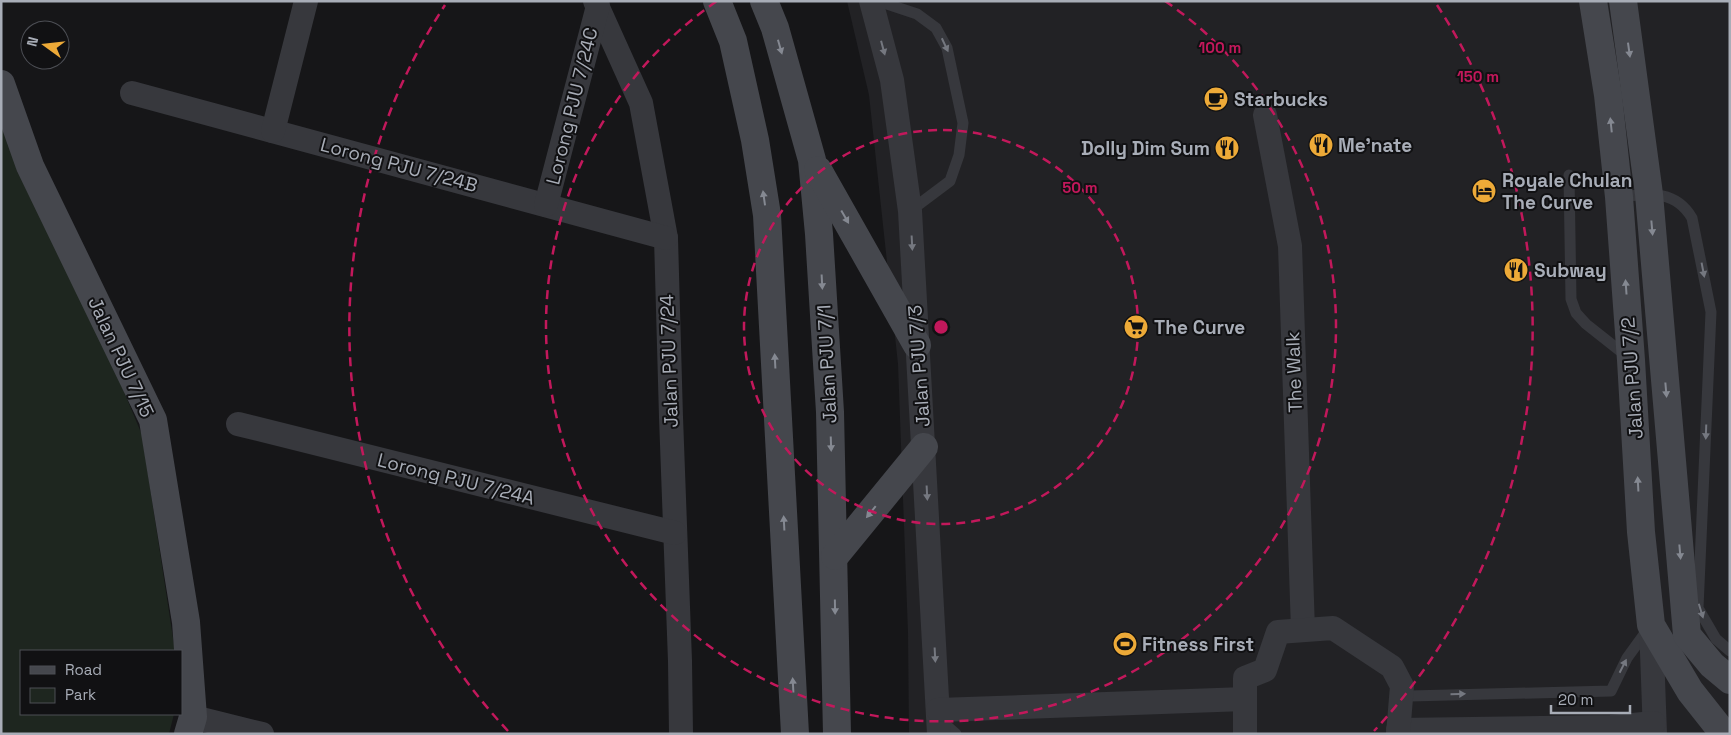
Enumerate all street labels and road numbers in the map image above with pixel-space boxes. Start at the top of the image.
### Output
street label: Lorong PJU 7/24C [540,25,604,187]
street label: Lorong PJU 7/24B [318,132,480,198]
street label: Jalan PJU 7/15 [82,293,160,421]
street label: Jalan PJU 7/24 [654,294,684,428]
street label: Jalan PJU 7/1 [811,304,843,424]
street label: Jalan PJU 7/3 [902,304,936,428]
street label: Jalan PJU 7/2 [1615,316,1649,440]
street label: The Walk [1280,331,1308,413]
street label: Lorong PJU 7/24A [375,447,537,511]

